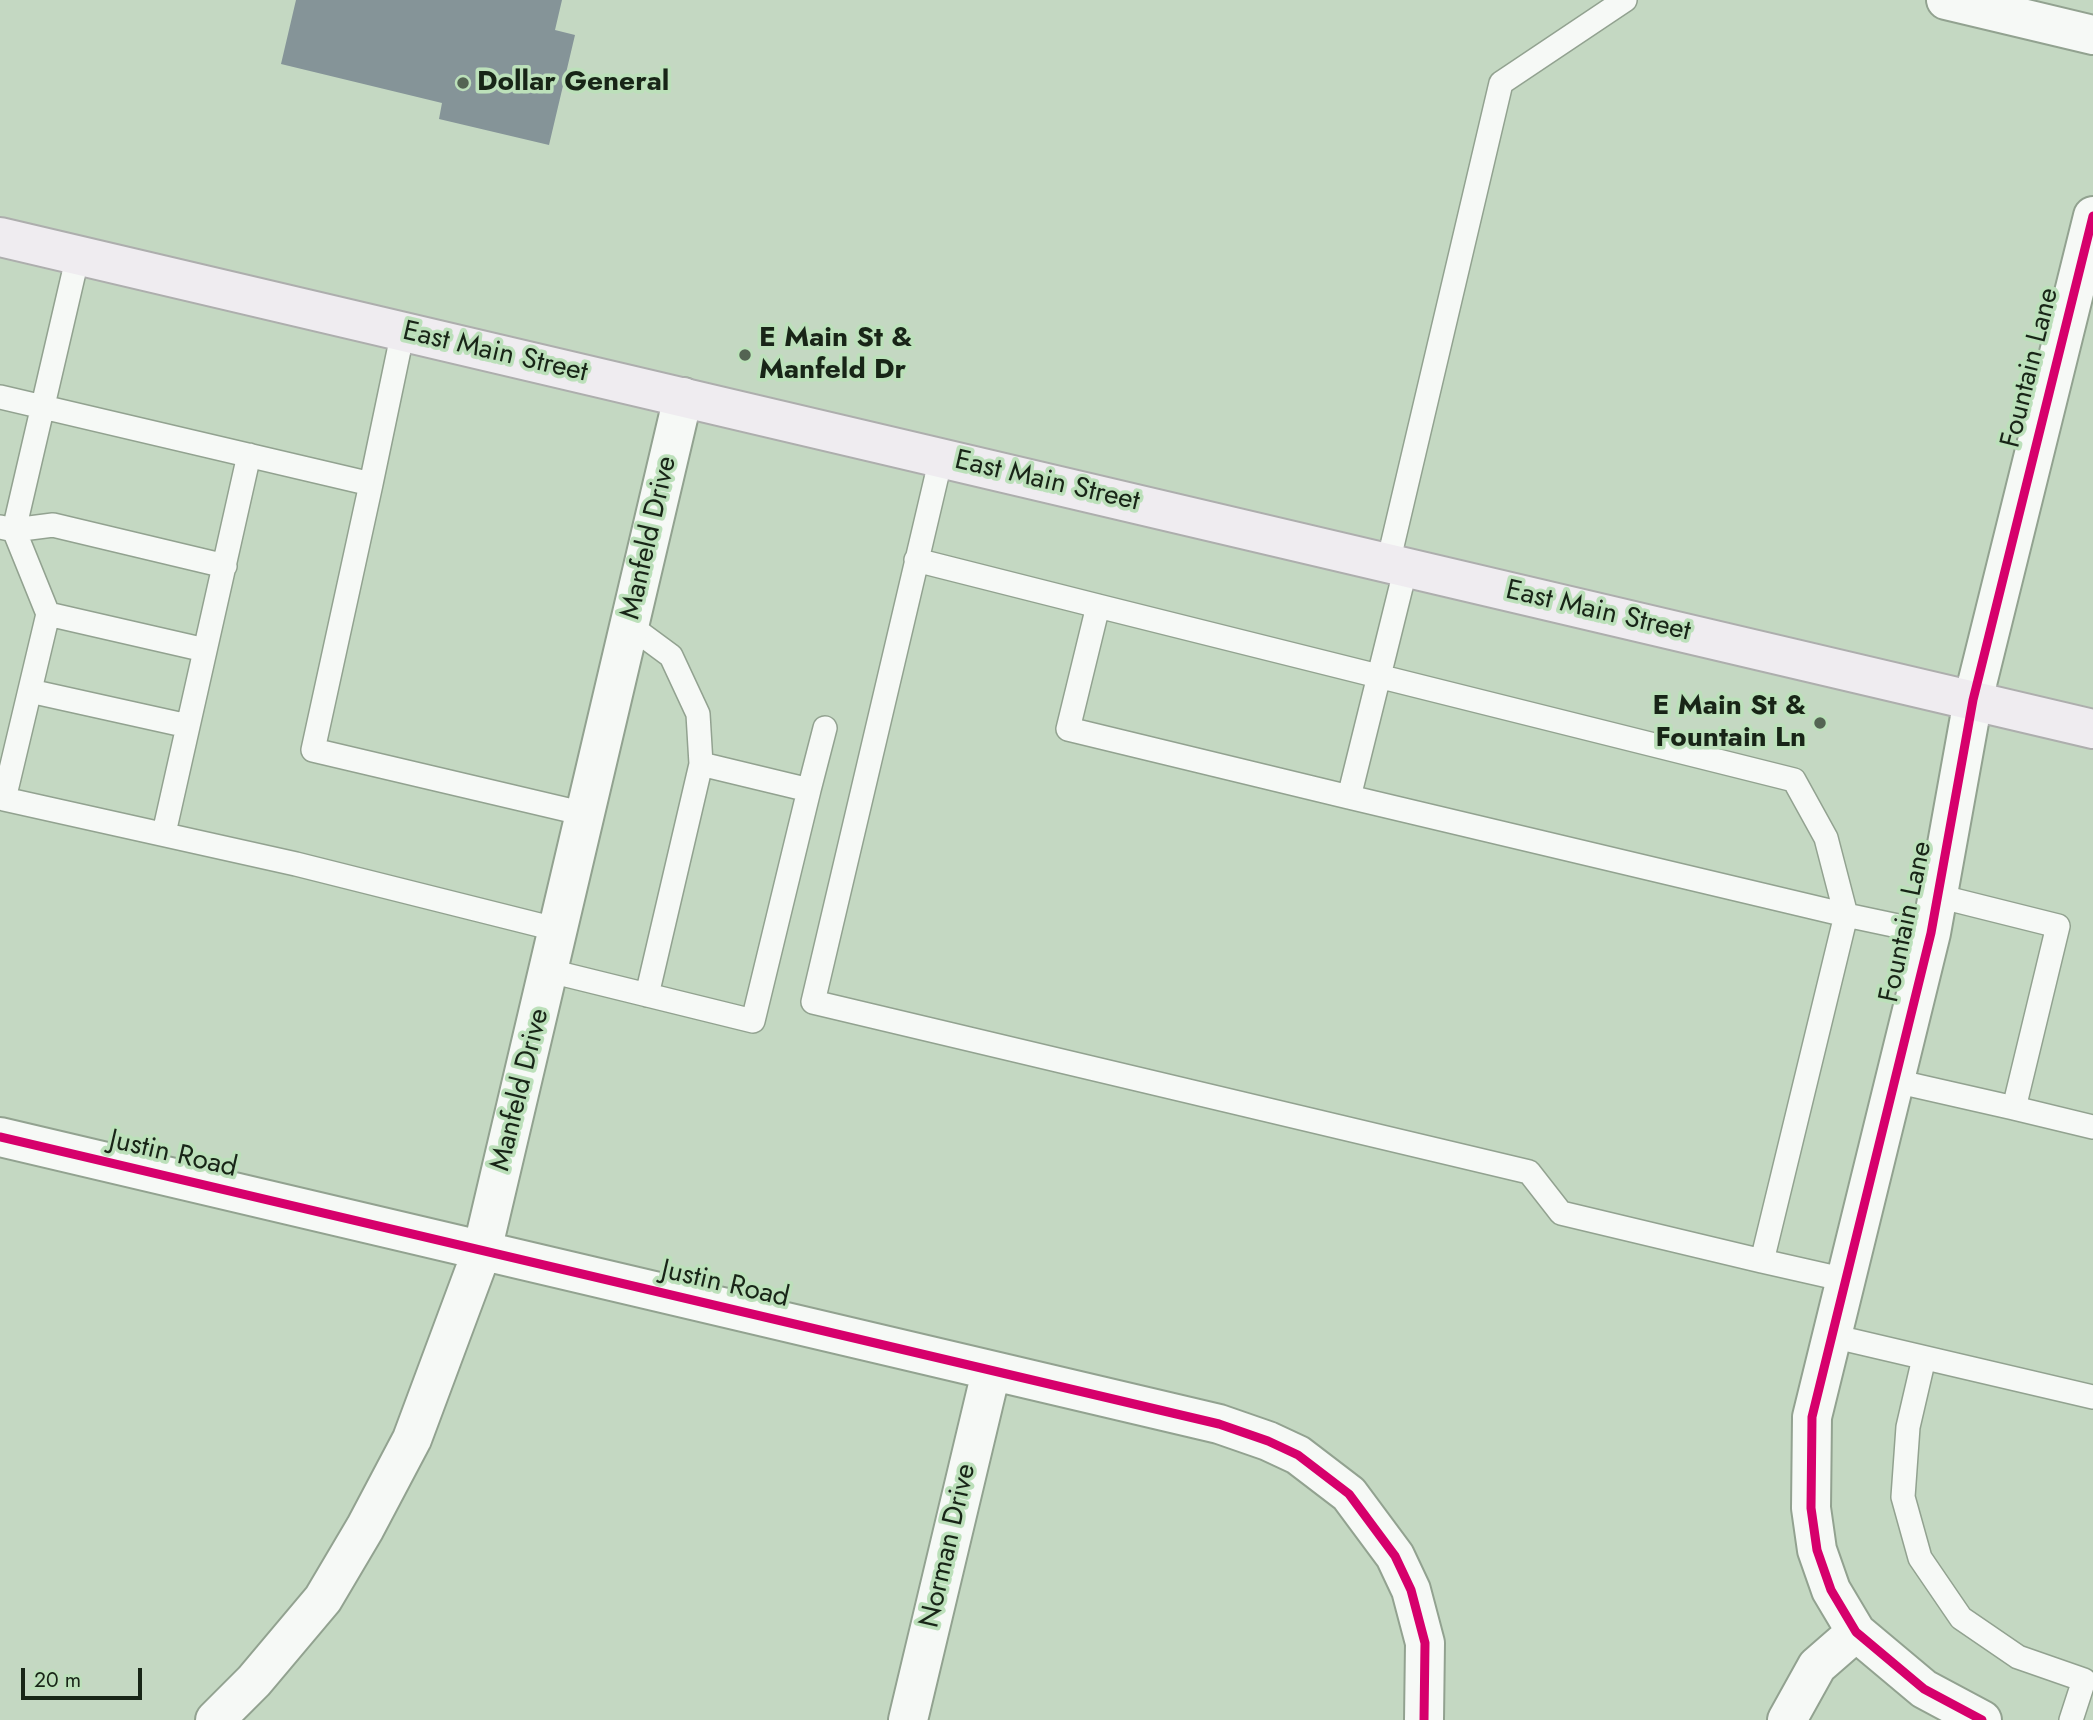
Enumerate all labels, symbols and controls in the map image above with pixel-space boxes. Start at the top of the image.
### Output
place label: Dollar General [477,66,669,100]
marker: Dollar General [455,75,471,91]
street label: Fountain Lane [1995,285,2067,451]
street label: East Main Street [399,315,591,391]
place label: E Main St & Manfeld Dr [759,322,912,388]
marker: E Main St & Manfeld Dr [737,347,753,363]
street label: East Main Street [951,444,1143,520]
street label: Manfeld Drive [615,453,685,623]
street label: East Main Street [1502,574,1694,650]
place label: E Main St & Fountain Ln [1653,690,1806,756]
marker: E Main St & Fountain Ln [1812,715,1828,731]
street label: Fountain Lane [1874,838,1940,1006]
street label: Manfeld Drive [485,1005,557,1175]
street label: Justin Road [106,1124,240,1186]
street label: Justin Road [658,1254,792,1316]
street label: Norman Drive [914,1461,984,1631]
scale bar [24,1654,145,1698]
text: 20 m [34,1665,81,1695]

